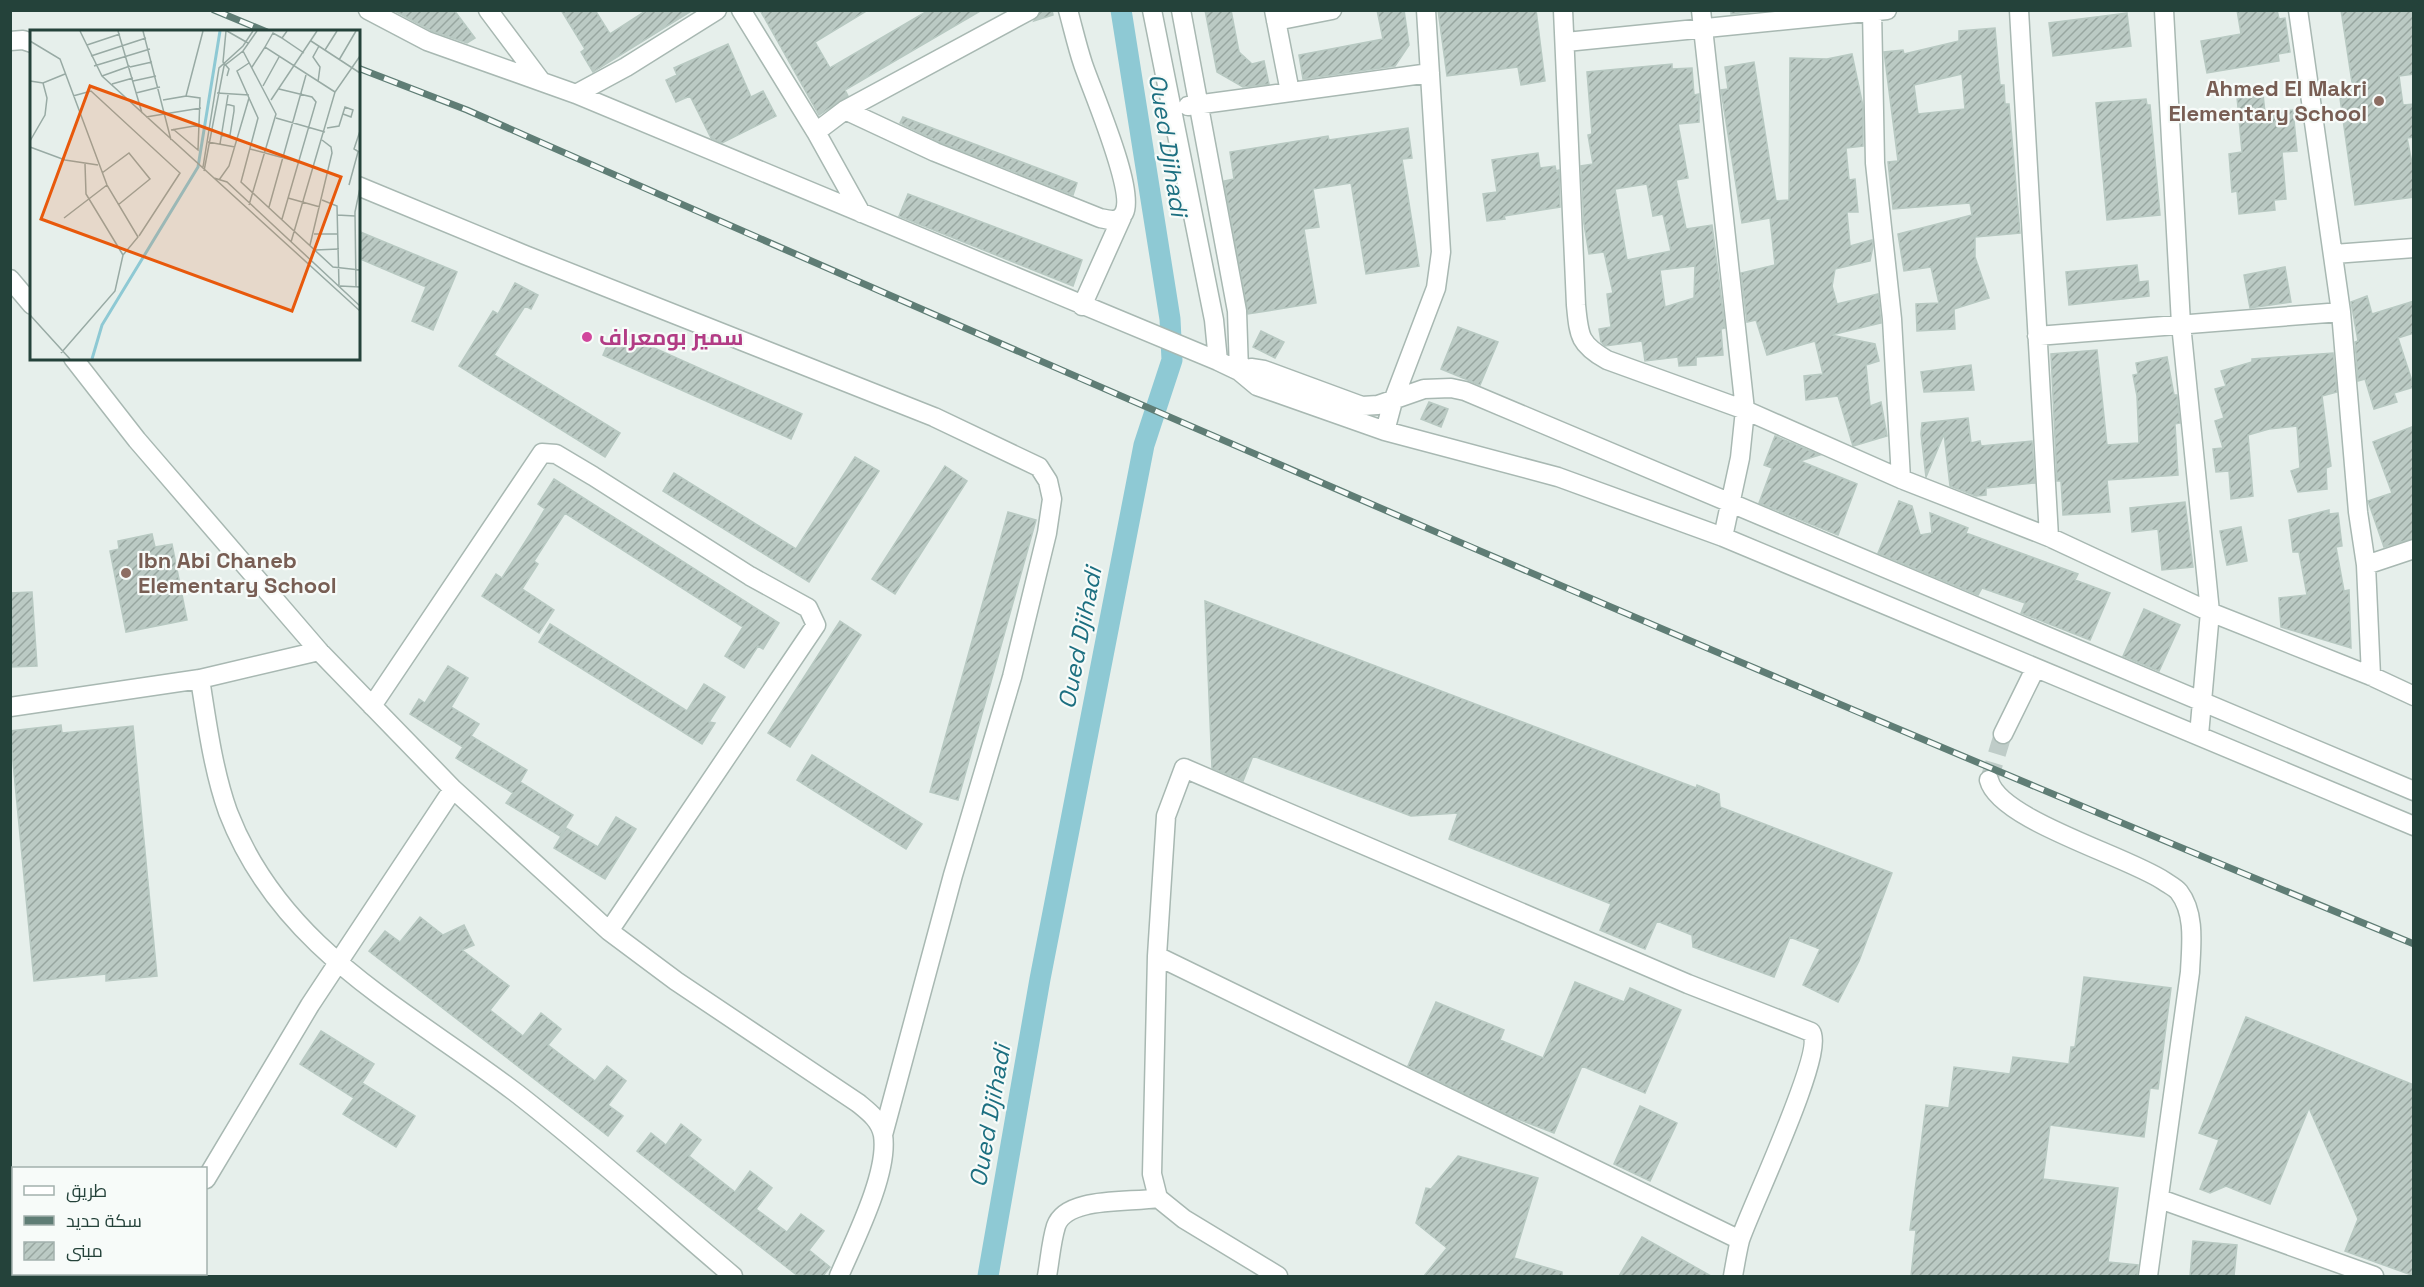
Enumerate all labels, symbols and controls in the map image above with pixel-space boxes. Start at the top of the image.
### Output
inset map [30,30,360,360]
water label: Oued Djihadi [1142,71,1196,221]
place label: Ahmed El Makri Elementary School [2168,74,2367,127]
marker: Ahmed El Makri Elementary School [2372,94,2386,108]
place label: سمير بومعراف [599,323,744,351]
marker: سمير بومعراف [580,330,594,344]
place label: Ibn Abi Chaneb Elementary School [138,546,337,599]
water label: Oued Djihadi [1051,561,1109,711]
marker: Ibn Abi Chaneb Elementary School [119,566,133,580]
water label: Oued Djihadi [962,1039,1018,1189]
legend [12,1167,207,1275]
text: طريق [66,1179,107,1203]
text: سكة حديد [66,1209,142,1232]
text: مبنى [66,1239,103,1262]

